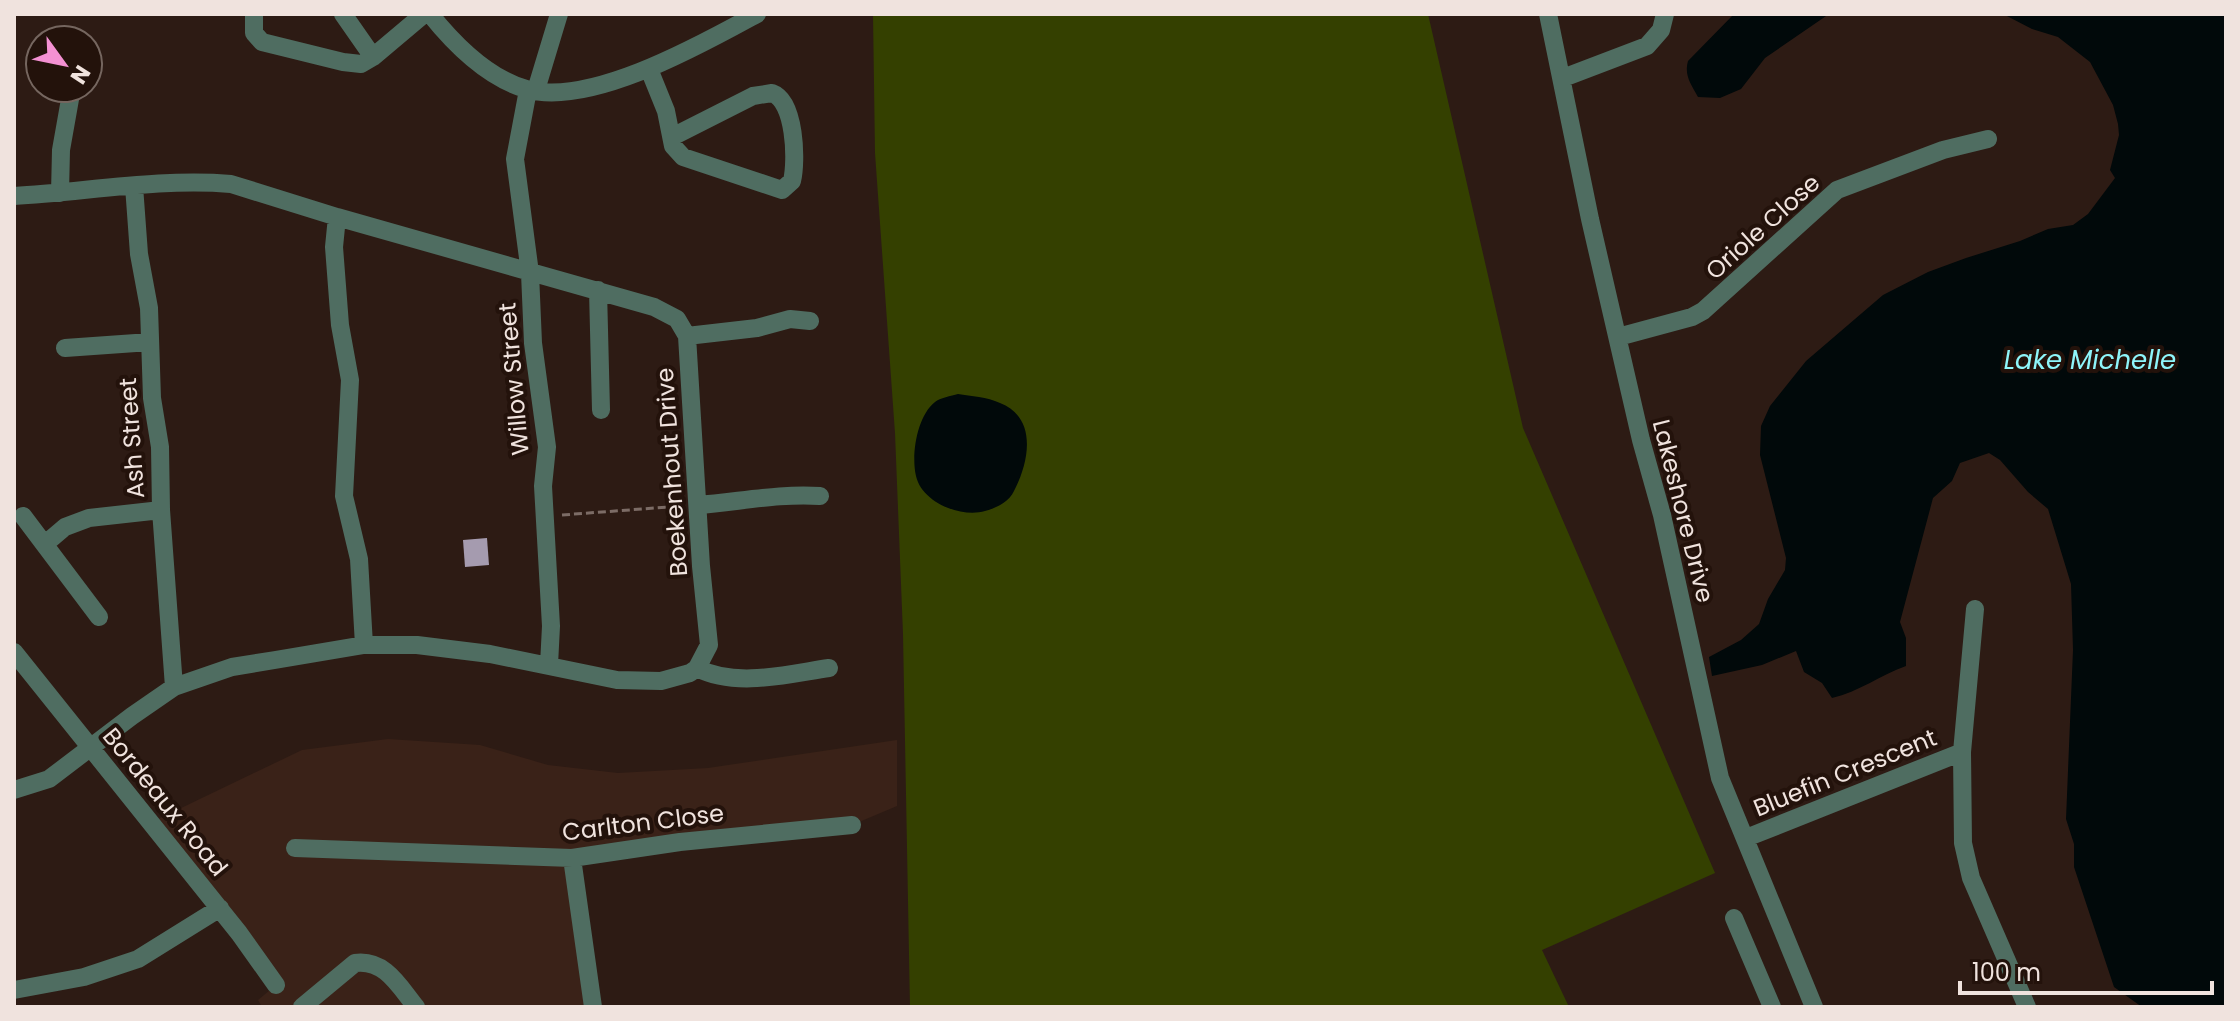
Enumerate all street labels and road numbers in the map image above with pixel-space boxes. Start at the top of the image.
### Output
street label: Oriole Close [1698,166,1827,287]
street label: Willow Street [490,301,537,457]
street label: Boekenhout Drive [648,367,695,577]
street label: Ash Street [111,377,152,499]
street label: Lakeshore Drive [1645,416,1722,606]
street label: Bordeaux Road [95,721,235,883]
street label: Bluefin Crescent [1748,721,1941,824]
street label: Carlton Close [560,796,726,849]

